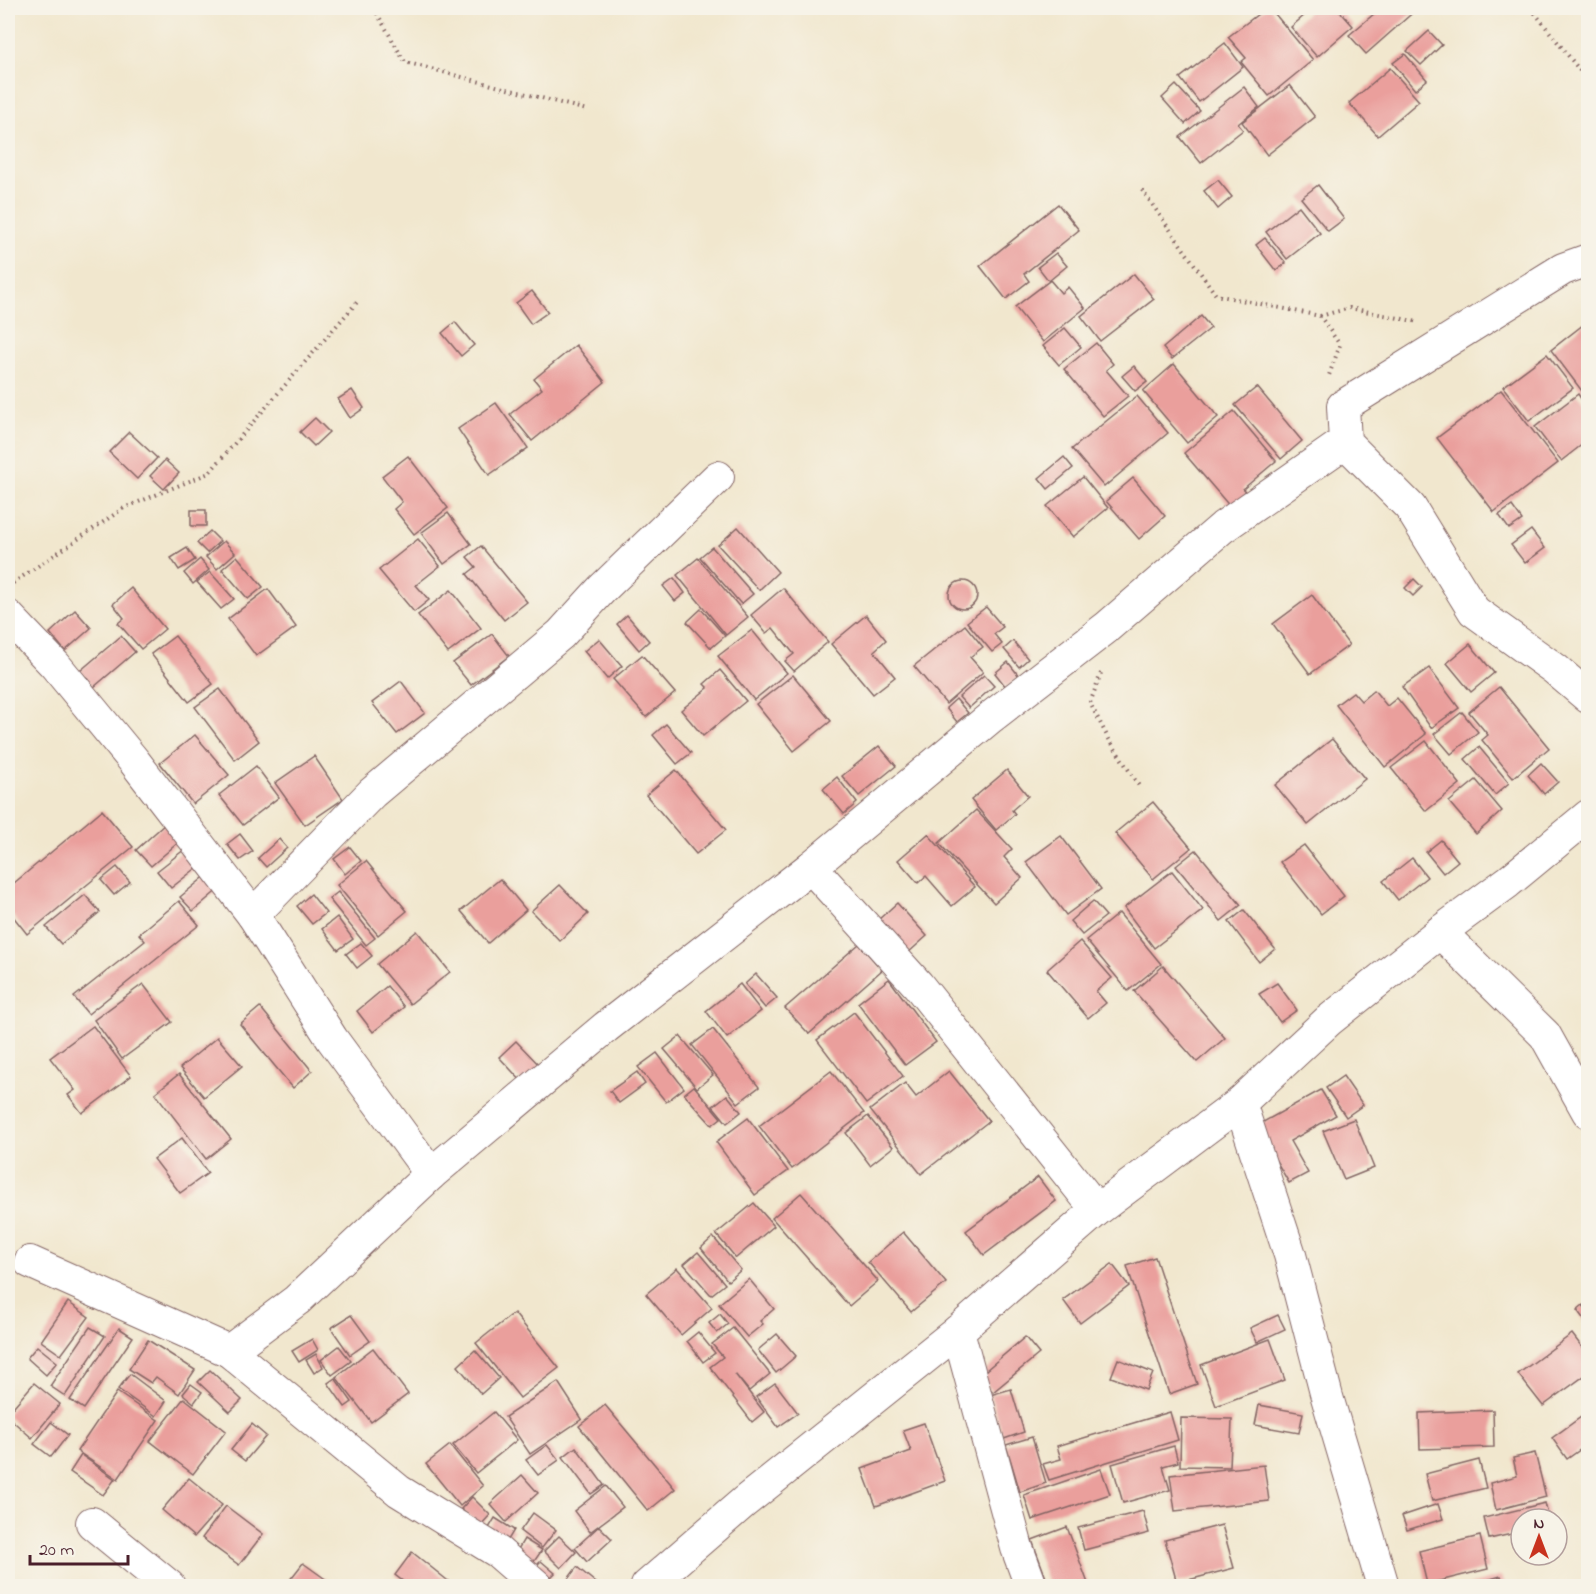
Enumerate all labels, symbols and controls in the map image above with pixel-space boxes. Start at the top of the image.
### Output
north arrow [1509,1507,1569,1567]
text: N [1534,1512,1545,1536]
scale bar [30,1528,128,1566]
text: 20 m [39,1538,74,1564]

